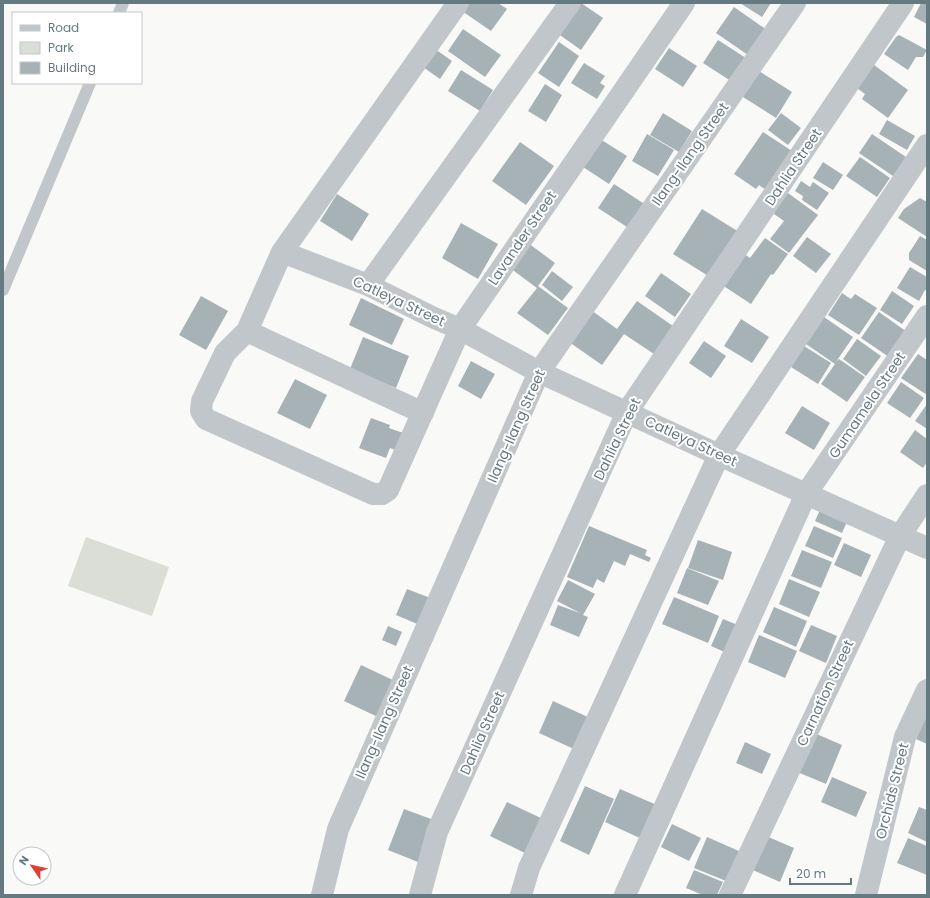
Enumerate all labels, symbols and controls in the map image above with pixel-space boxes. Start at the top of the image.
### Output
legend [12,12,142,84]
text: Road [48,19,79,36]
text: Park [48,39,75,56]
text: Building [48,59,96,76]
street label: Ilang-Ilang Street [647,98,733,210]
street label: Dahlia Street [760,124,826,210]
street label: Lavander Street [483,187,561,289]
street label: Catleya Street [350,271,448,331]
street label: Gumamela Street [824,348,910,462]
street label: Ilang-Ilang Street [482,366,550,486]
street label: Dahlia Street [588,394,646,484]
street label: Catleya Street [642,411,740,471]
street label: Carnation Street [792,637,858,749]
street label: Ilang-Ilang Street [350,662,418,782]
street label: Dahlia Street [455,688,509,778]
street label: Orchids Street [870,741,914,841]
north arrow [12,846,52,886]
text: N [15,853,33,868]
scale bar [790,860,851,886]
text: 20 m [796,865,826,882]

